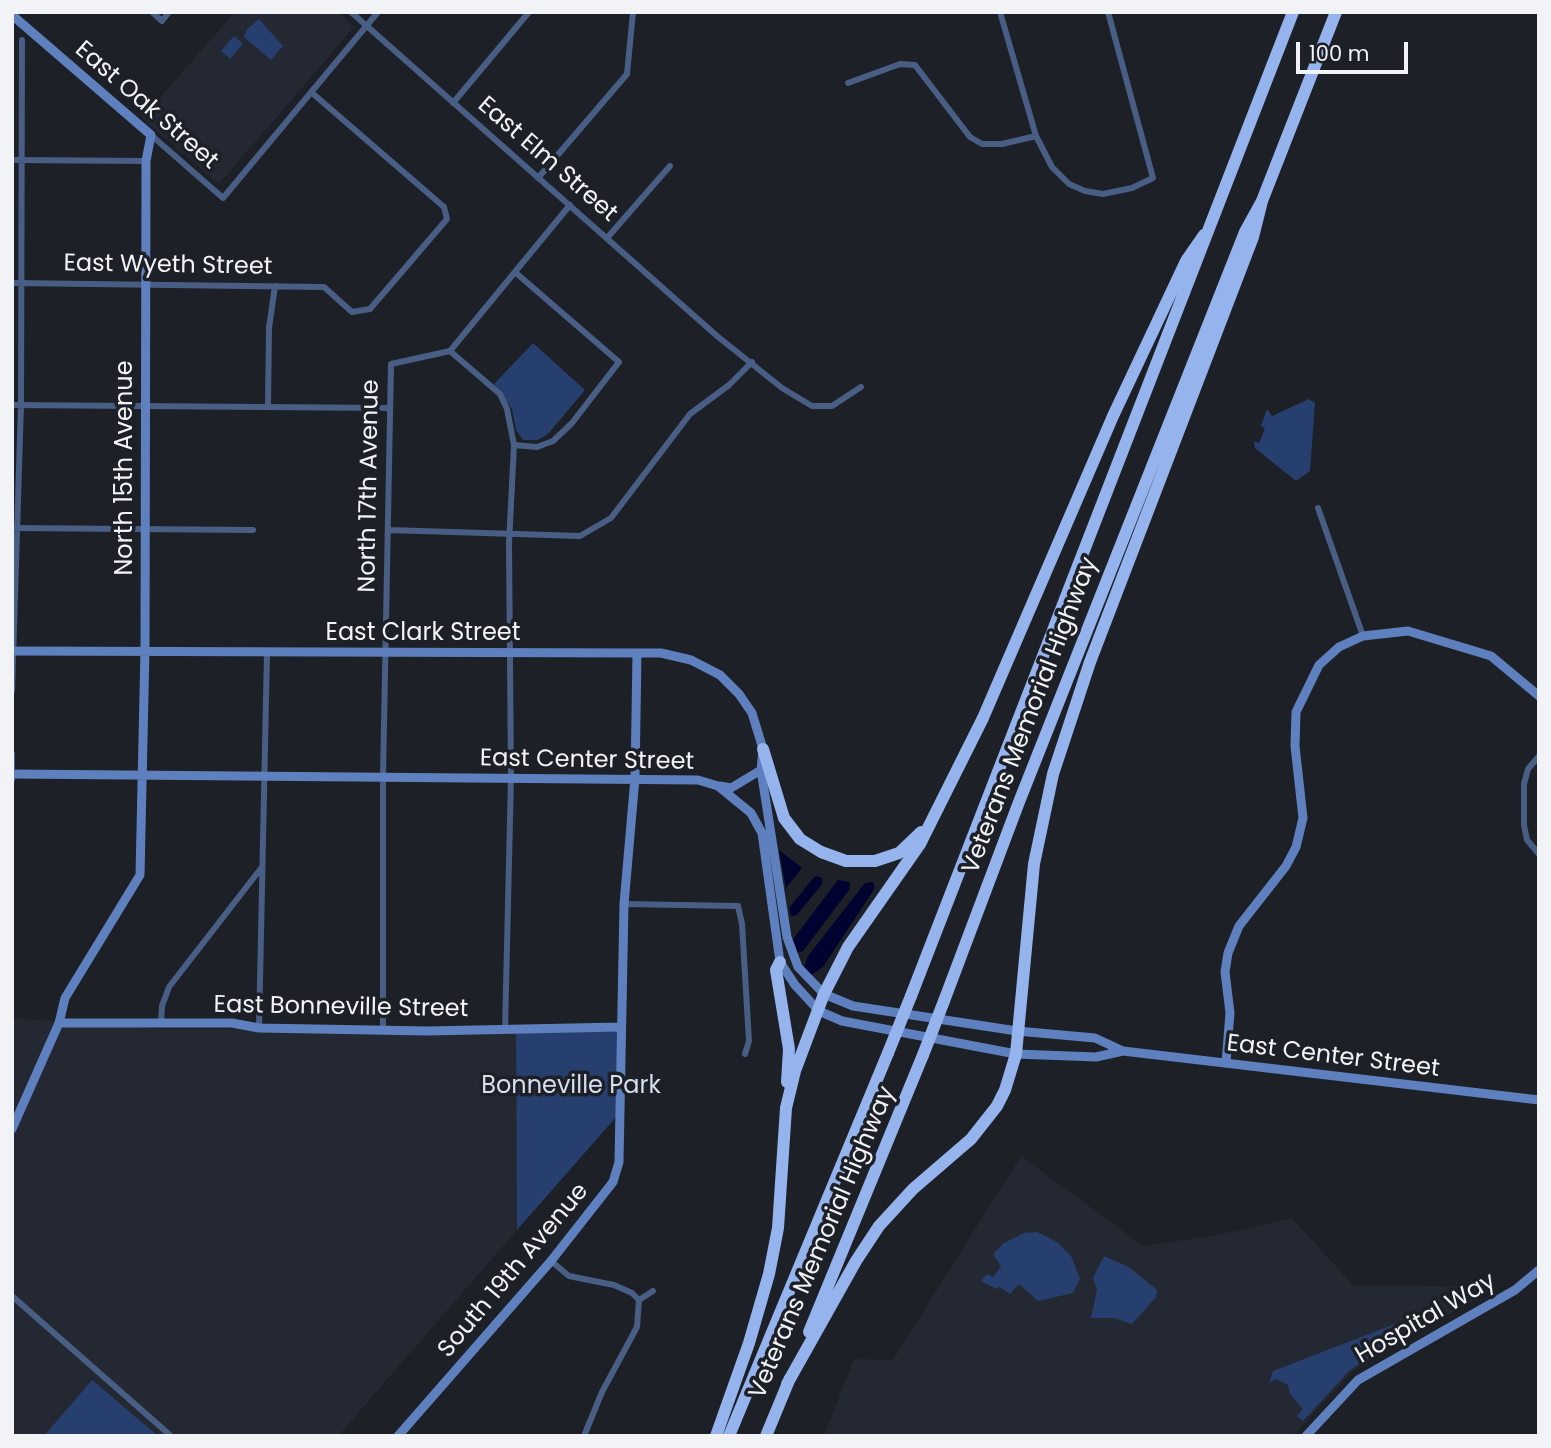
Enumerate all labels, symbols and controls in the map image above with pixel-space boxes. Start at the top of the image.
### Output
scale bar [1299,28,1411,72]
street label: East Oak Street [69,36,223,176]
text: 100 m [1309,39,1369,68]
street label: East Elm Street [471,91,623,229]
street label: East Wyeth Street [63,250,273,282]
street label: North 15th Avenue [112,360,140,576]
street label: North 17th Avenue [354,379,386,593]
street label: Veterans Memorial Highway [957,554,1105,878]
street label: East Clark Street [326,620,520,648]
street label: East Center Street [480,745,694,777]
street label: East Bonneville Street [213,991,469,1025]
street label: East Center Street [1225,1030,1441,1084]
park label: Bonneville Park [481,1073,661,1101]
street label: Veterans Memorial Highway [744,1082,902,1404]
street label: South 19th Avenue [433,1178,595,1364]
street label: Hospital Way [1351,1267,1501,1371]

